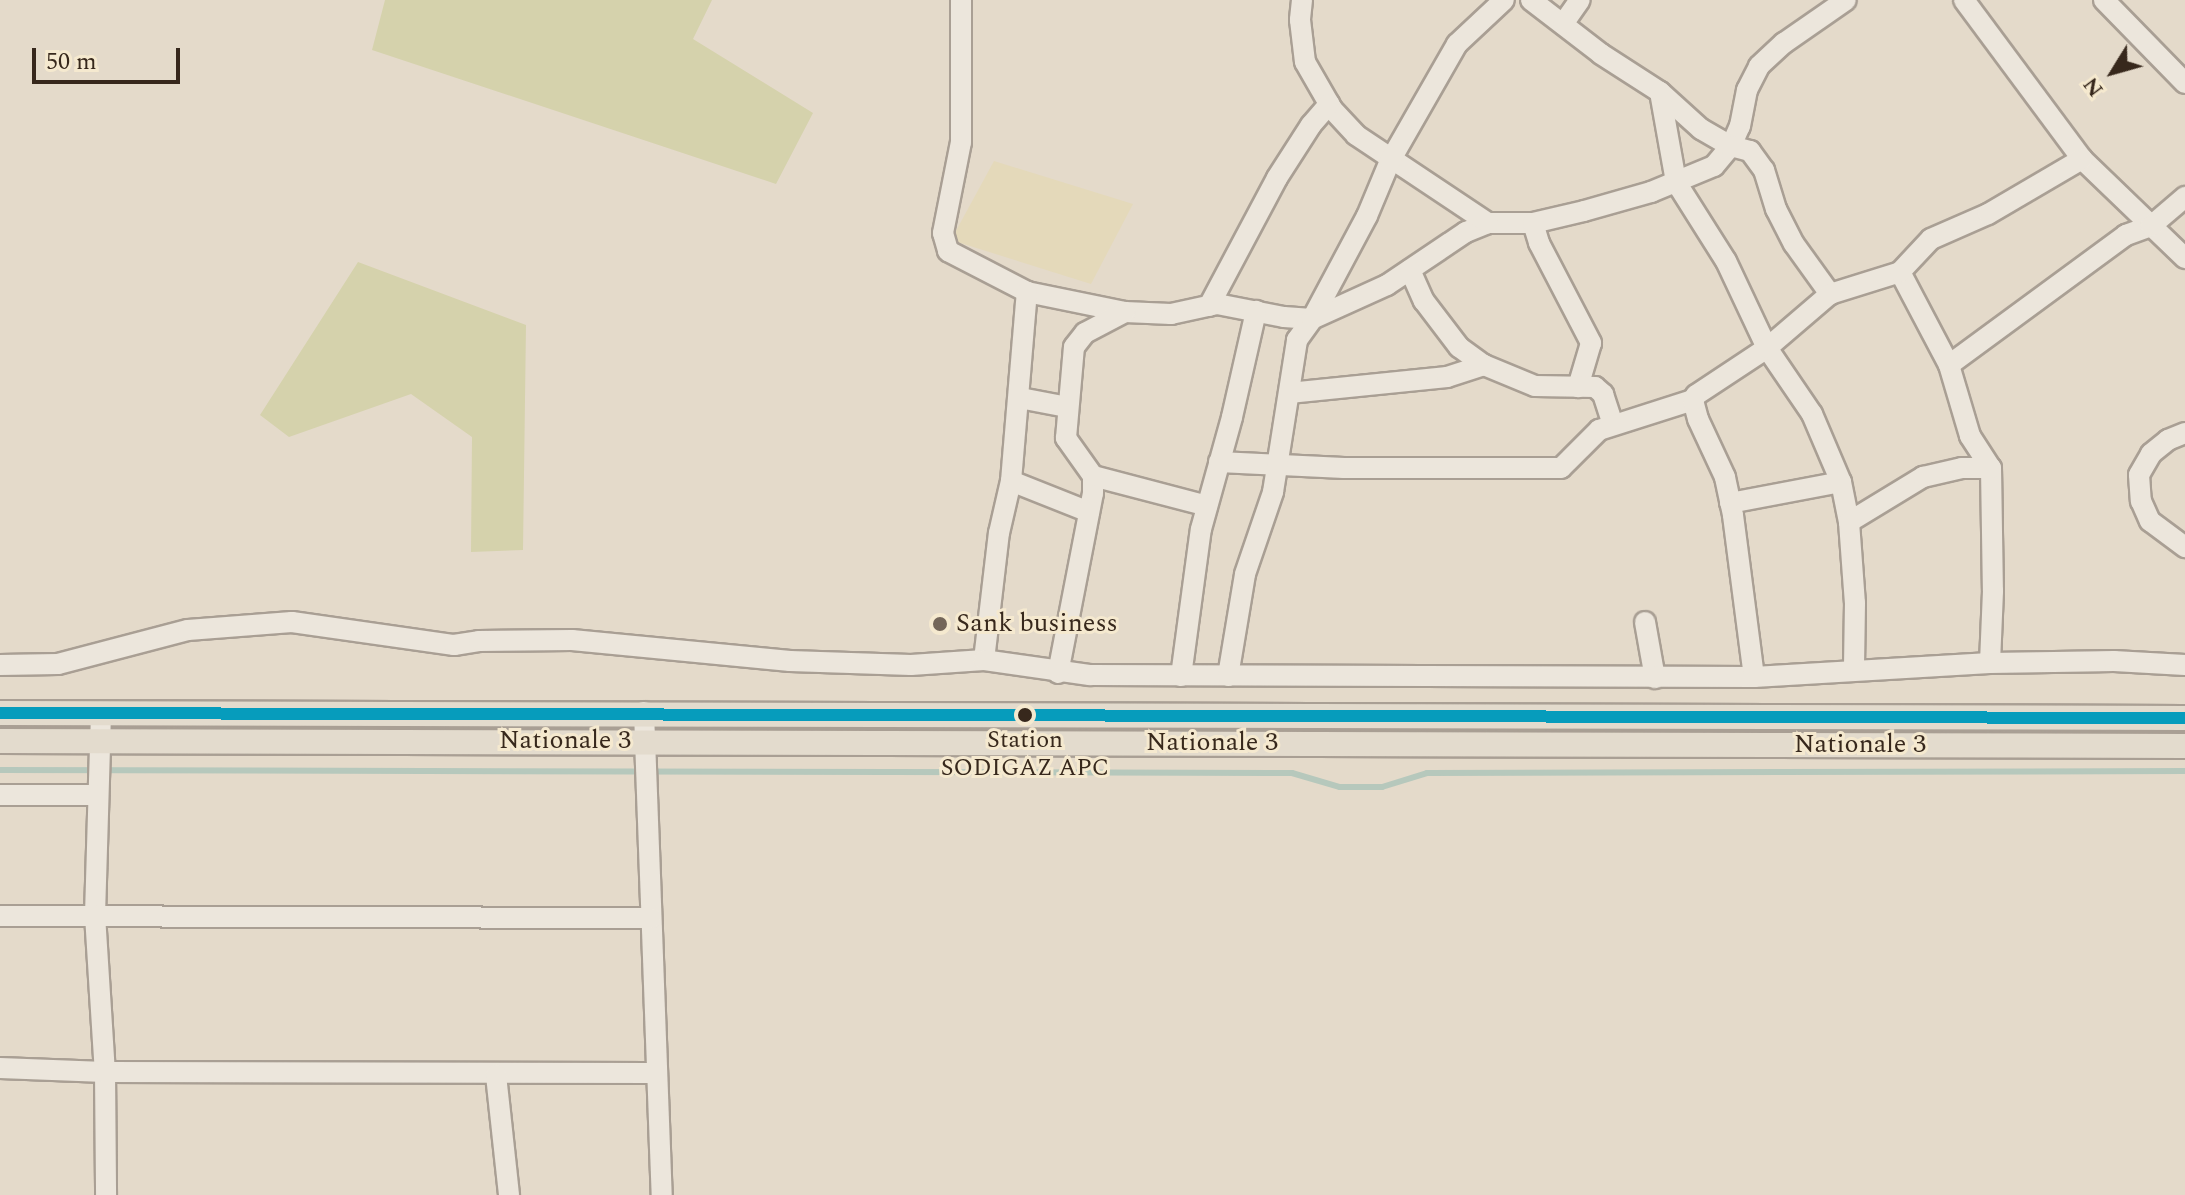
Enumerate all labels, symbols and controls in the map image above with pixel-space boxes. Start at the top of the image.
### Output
scale bar [36,32,184,82]
north arrow [2073,32,2153,112]
text: 50 m [46,44,97,80]
text: N [2075,70,2112,104]
place label: Sank business [956,608,1118,640]
marker: Sank business [931,615,949,633]
marker: Station SODIGAZ APC [1017,707,1033,723]
street label: Nationale 3 [499,725,631,757]
place label: Station SODIGAZ APC [941,727,1109,783]
street label: Nationale 3 [1146,727,1278,759]
street label: Nationale 3 [1794,729,1926,761]

